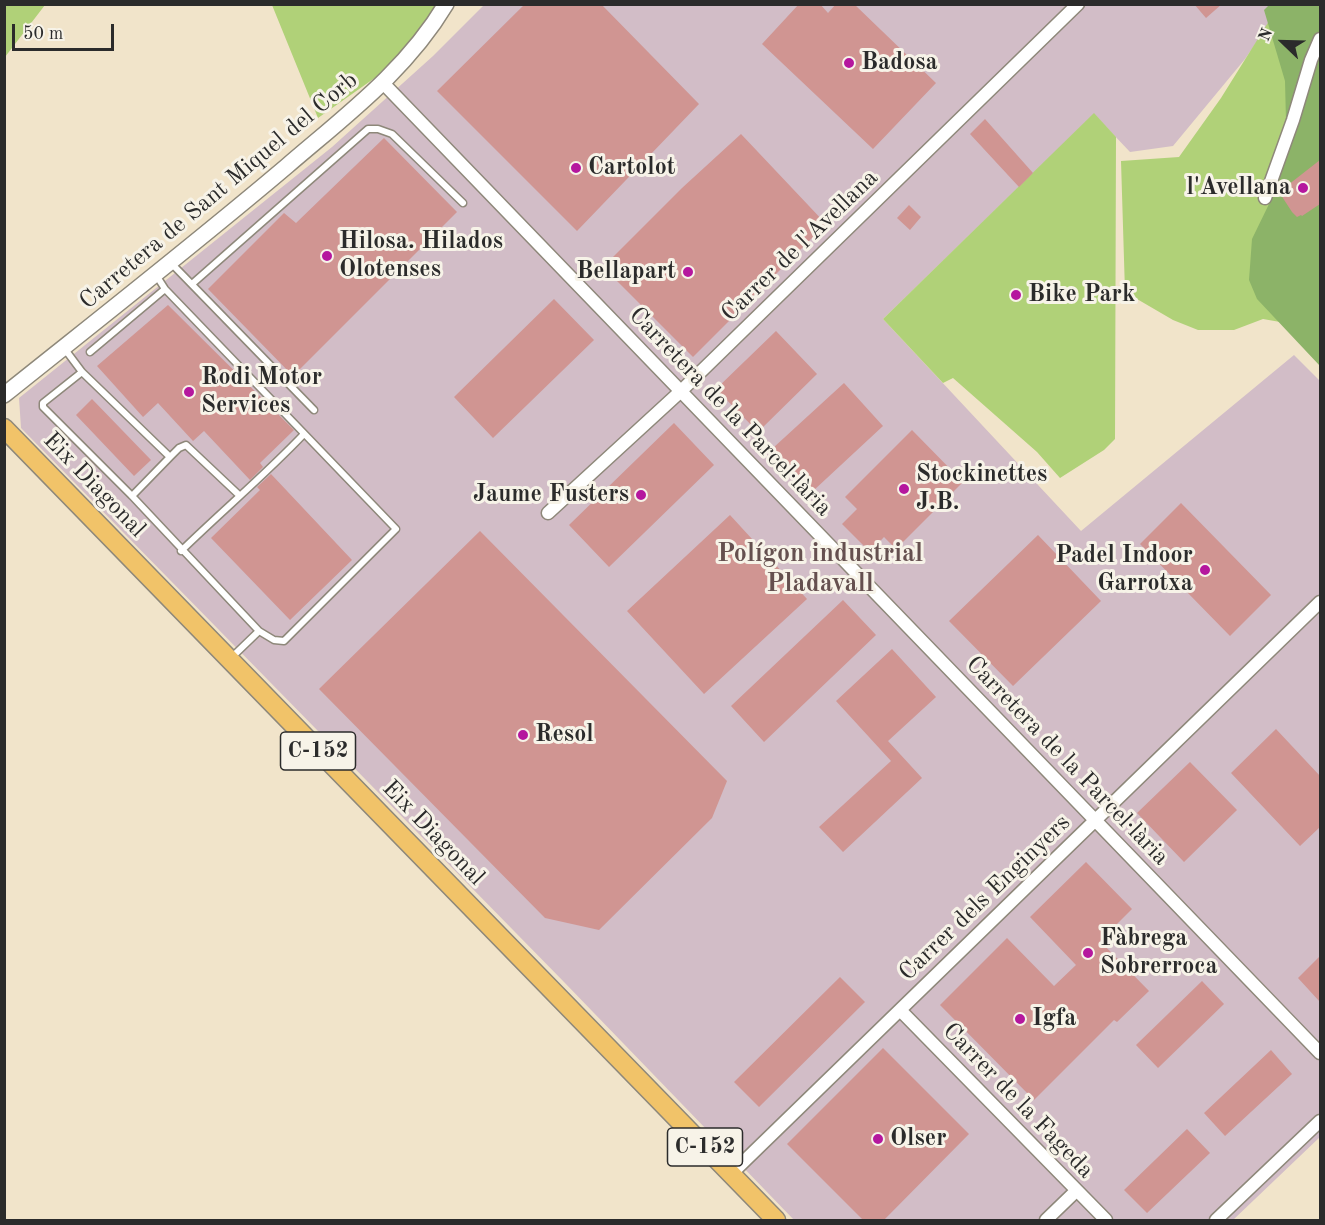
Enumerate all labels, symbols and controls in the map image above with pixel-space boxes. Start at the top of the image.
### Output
scale bar [15,12,117,50]
north arrow [1253,12,1313,72]
text: 50 m [23,25,63,43]
text: N [1257,26,1276,44]
place label: Badosa [861,49,938,77]
marker: Badosa [842,56,856,70]
street label: Carretera de Sant Miquel del Corb [74,66,364,316]
place label: Cartolot [588,154,676,182]
marker: Cartolot [569,161,583,175]
street label: Carrer de l'Avellana [716,164,884,328]
place label: l'Avellana [1187,174,1291,202]
marker: l'Avellana [1296,181,1310,195]
place label: Hilosa. Hilados Olotenses [339,228,503,284]
marker: Hilosa. Hilados Olotenses [320,249,334,263]
place label: Bellapart [576,258,676,286]
marker: Bellapart [681,265,695,279]
place label: Bike Park [1028,281,1135,309]
marker: Bike Park [1009,288,1023,302]
street label: Carretera de la Parcel·lària [622,301,838,523]
place label: Rodi Motor Services [201,364,322,420]
marker: Rodi Motor Services [182,385,196,399]
street label: Eix Diagonal [37,426,151,544]
place label: Stockinettes J.B. [916,461,1047,517]
place label: Jaume Fusters [473,481,629,509]
marker: Stockinettes J.B. [897,482,911,496]
marker: Jaume Fusters [634,488,648,502]
district label: Polígon industrial Pladavall [717,538,923,600]
place label: Padel Indoor Garrotxa [1055,542,1193,598]
marker: Padel Indoor Garrotxa [1198,563,1212,577]
street label: Carretera de la Parcel·lària [959,650,1175,872]
place label: Resol [535,721,594,749]
marker: Resol [516,728,530,742]
road number: C-152 [280,732,356,770]
street label: Eix Diagonal [376,774,490,892]
street label: Carrer dels Enginyers [893,809,1077,987]
place label: Fàbrega Sobrerroca [1100,925,1218,981]
marker: Fàbrega Sobrerroca [1081,946,1095,960]
place label: Igfa [1032,1005,1076,1033]
marker: Igfa [1013,1012,1027,1026]
street label: Carrer de la Fageda [936,1017,1100,1185]
place label: Olser [890,1125,947,1153]
road number: C-152 [668,1128,742,1166]
marker: Olser [871,1132,885,1146]

